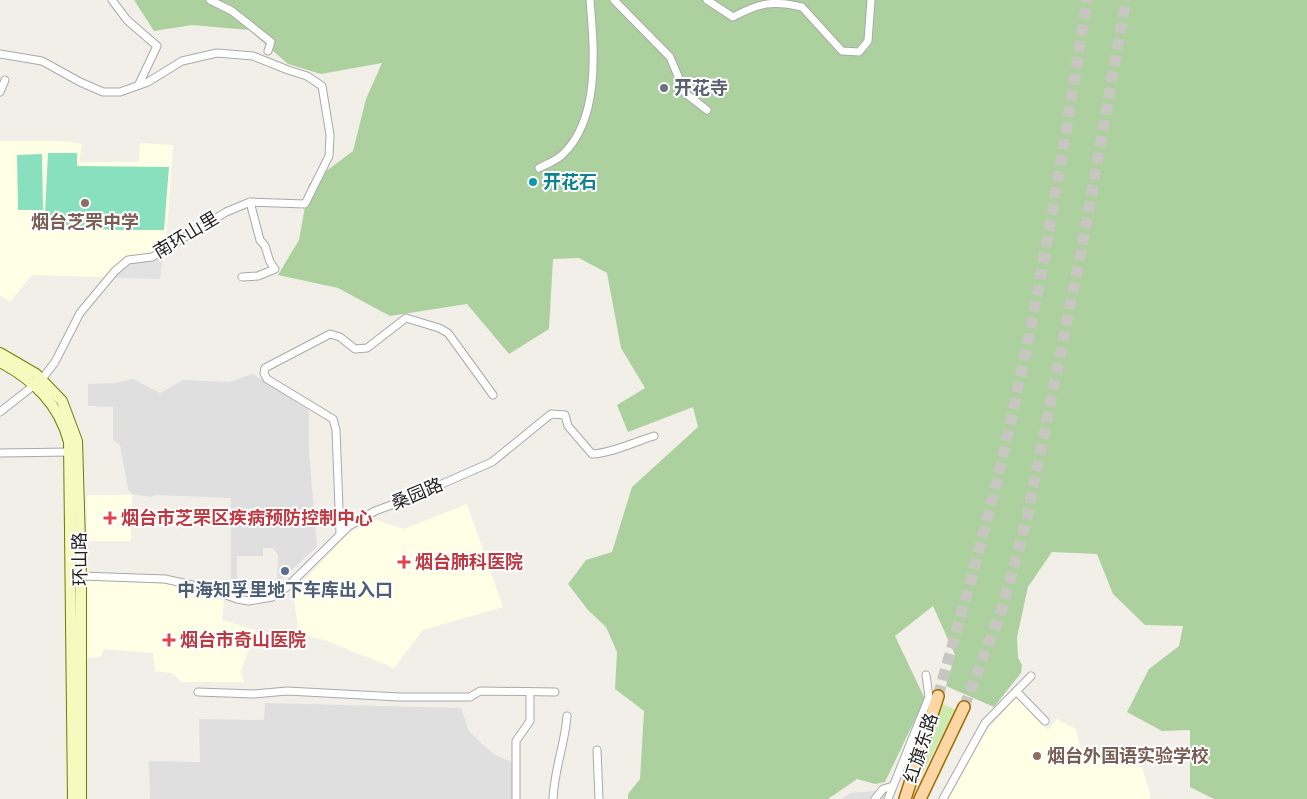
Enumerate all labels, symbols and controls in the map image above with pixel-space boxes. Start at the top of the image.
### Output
place label: 开花寺 [674,77,728,99]
marker: 开花寺 [658,82,670,94]
place label: 开花石 [543,171,597,193]
marker: 开花石 [527,176,539,188]
marker: 烟台芝罘中学 [79,197,91,209]
street label: 南环山里 [149,207,223,263]
place label: 烟台芝罘中学 [31,211,139,233]
street label: 桑园路 [388,473,446,515]
place label: 烟台市芝罘区疾病预防控制中心 [121,507,373,529]
marker: 烟台市芝罘区疾病预防控制中心 [103,511,117,525]
street label: 环山路 [69,532,91,586]
place label: 烟台肺科医院 [415,551,523,573]
marker: 烟台肺科医院 [397,555,411,569]
marker: 中海知孚里地下车库出入口 [279,565,291,577]
place label: 中海知孚里地下车库出入口 [177,579,393,601]
place label: 烟台市奇山医院 [180,629,306,651]
marker: 烟台市奇山医院 [162,633,176,647]
street label: 红旗东路 [899,710,943,786]
place label: 烟台外国语实验学校 [1047,745,1209,767]
marker: 烟台外国语实验学校 [1031,750,1043,762]

